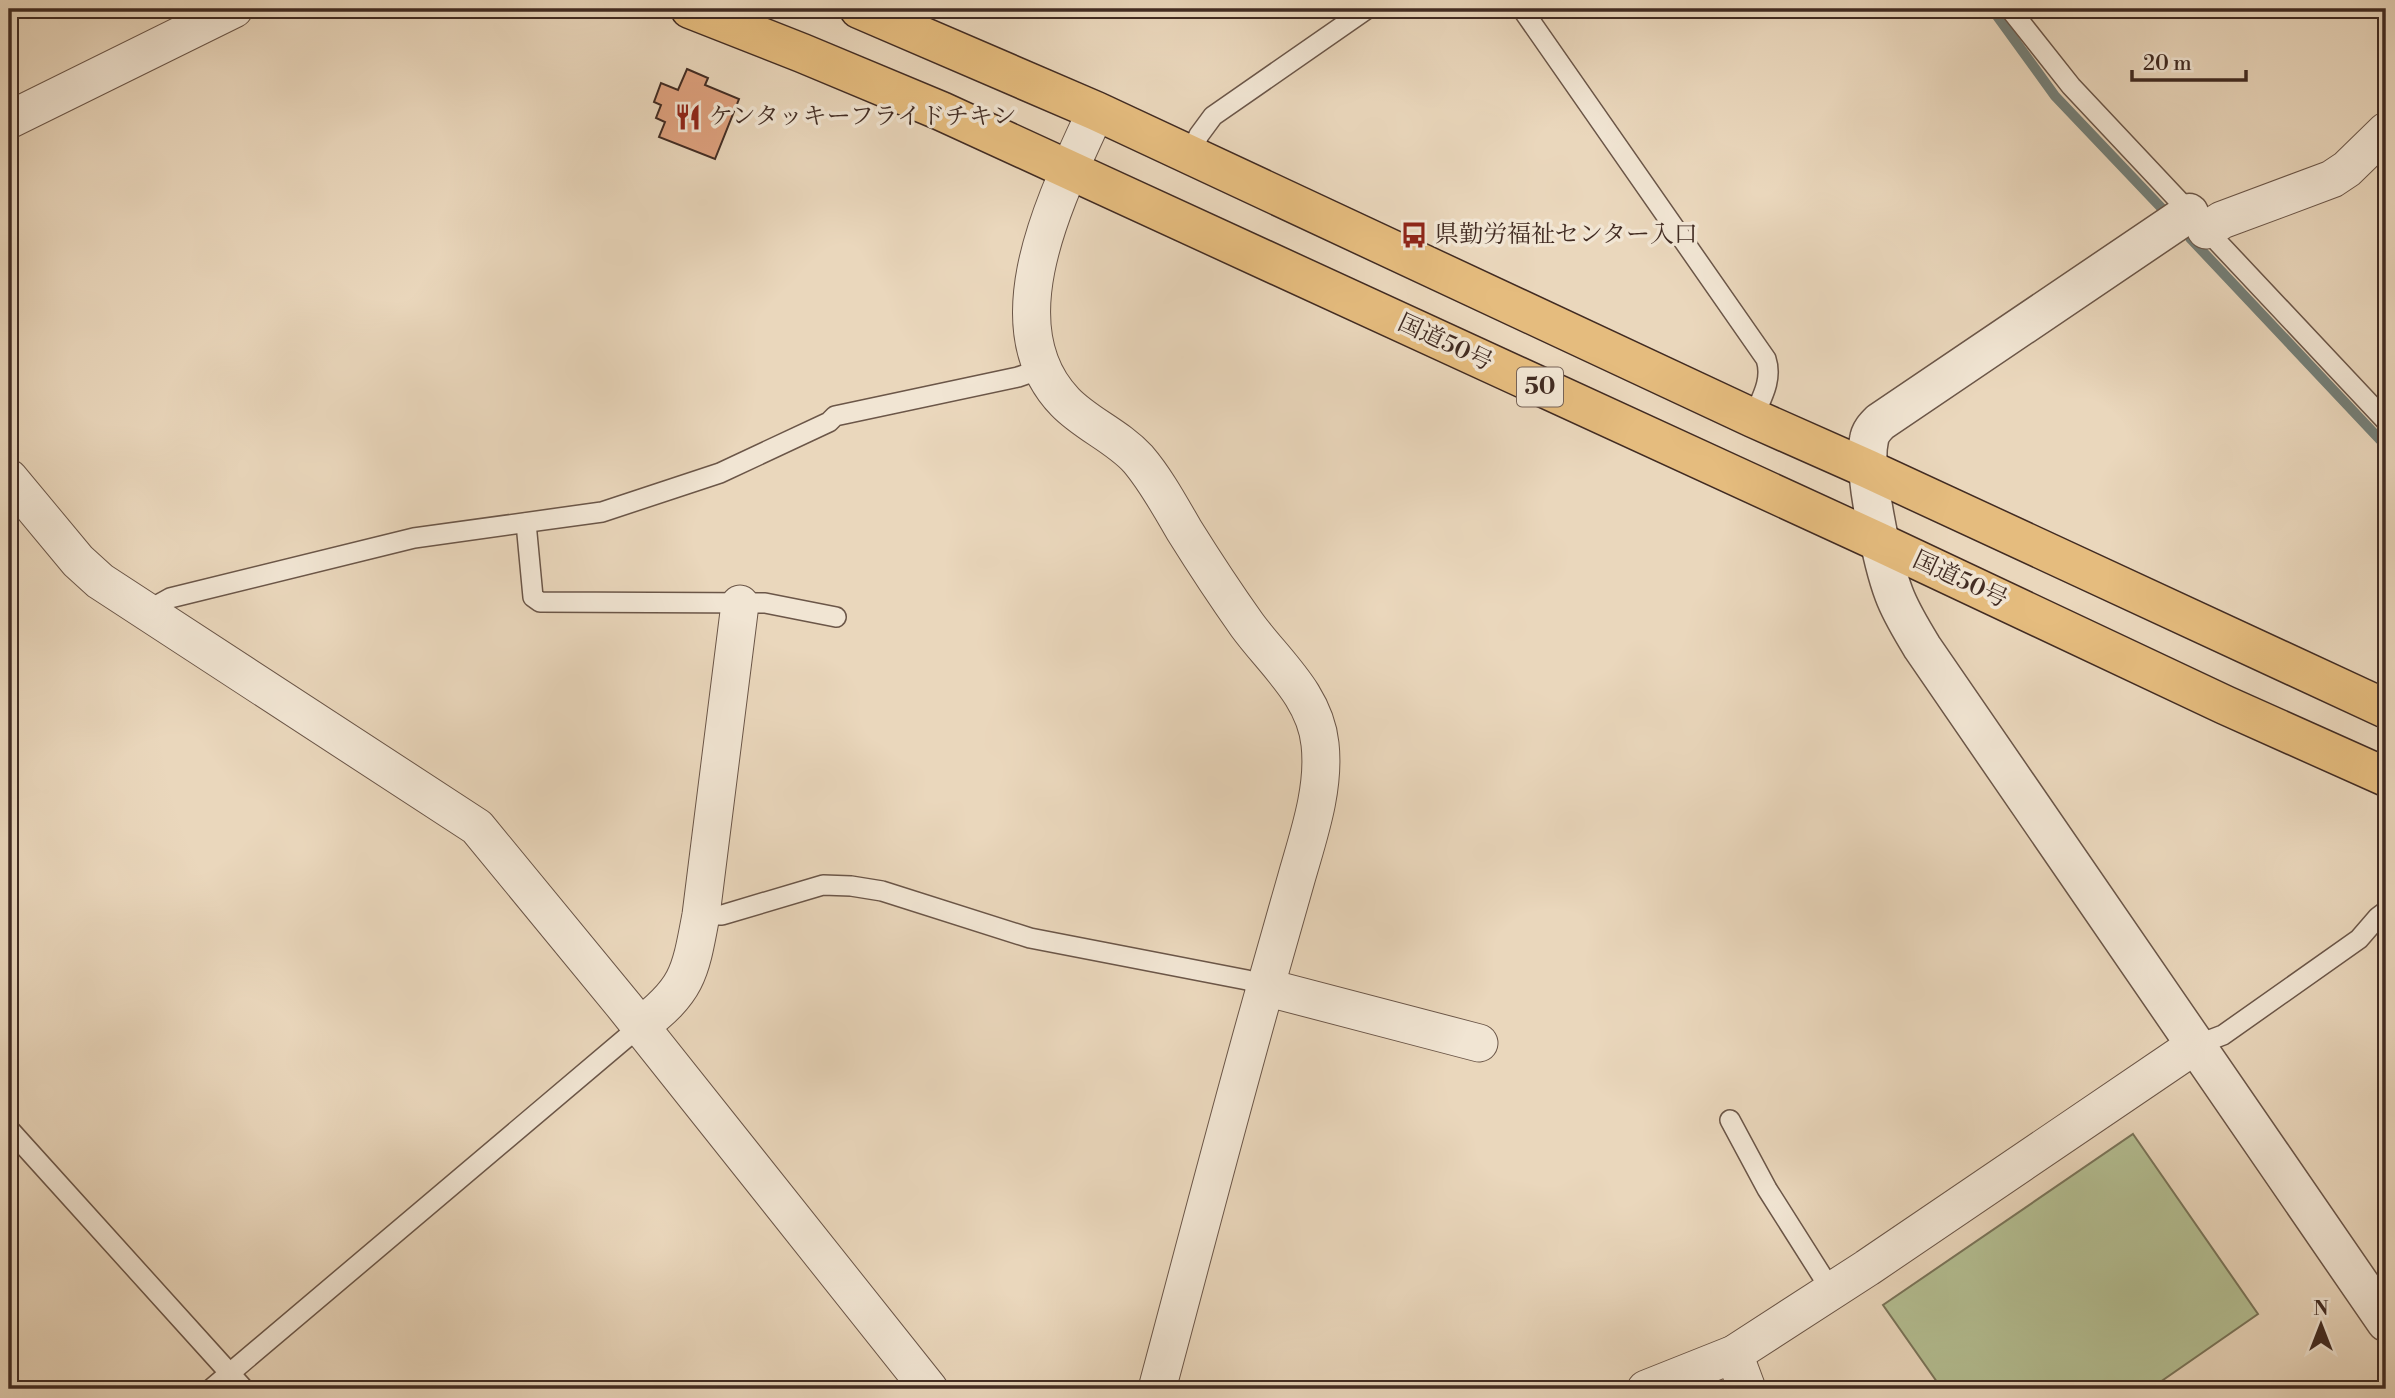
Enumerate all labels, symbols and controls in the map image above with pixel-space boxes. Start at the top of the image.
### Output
scale bar [2132,38,2246,82]
text: 20 m [2143,51,2192,77]
restaurant icon: ケンタッキーフライドチキン [673,102,703,132]
place label: ケンタッキーフライドチキン [709,102,1017,132]
bus stop icon: 県勤労福祉センター入口 [1399,220,1429,250]
place label: 県勤労福祉センター入口 [1435,220,1698,250]
street label: 国道50号 [1393,308,1497,378]
road number: 50 [1517,368,1563,406]
street label: 国道50号 [1908,545,2012,615]
north arrow [2286,1290,2356,1360]
text: N [2313,1297,2329,1321]

